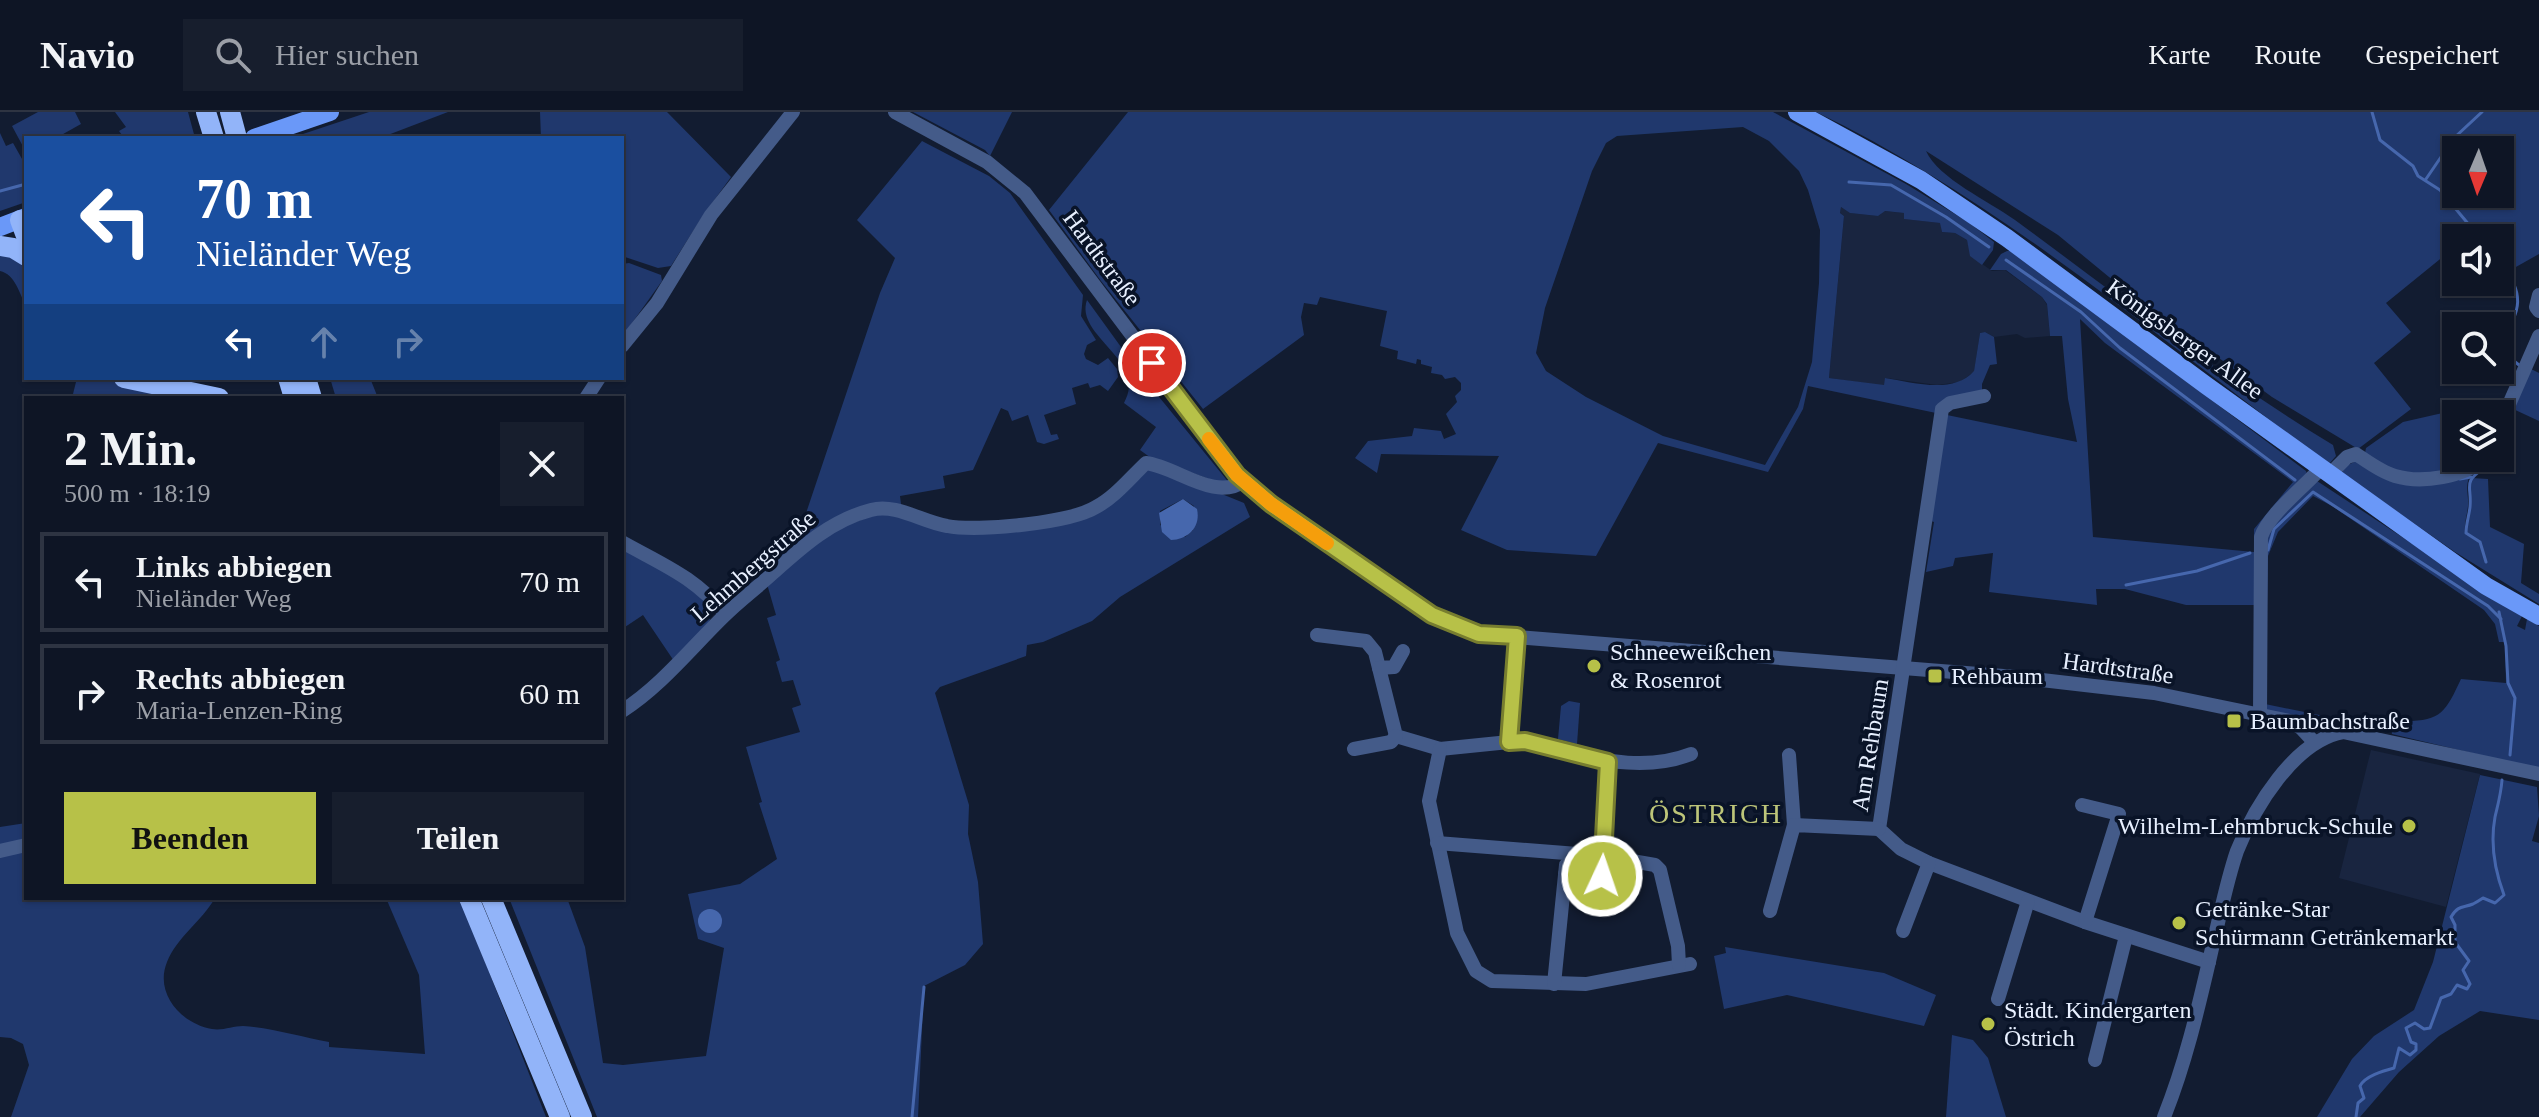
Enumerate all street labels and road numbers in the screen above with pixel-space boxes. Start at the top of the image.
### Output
street label: Hardtstraße [1058,205,1146,311]
street label: Königsberger Allee [2102,274,2268,404]
street label: Lehmbergstraße [686,505,820,627]
street label: Hardtstraße [2061,647,2175,689]
street label: Am Rehbaum [1847,676,1893,813]

